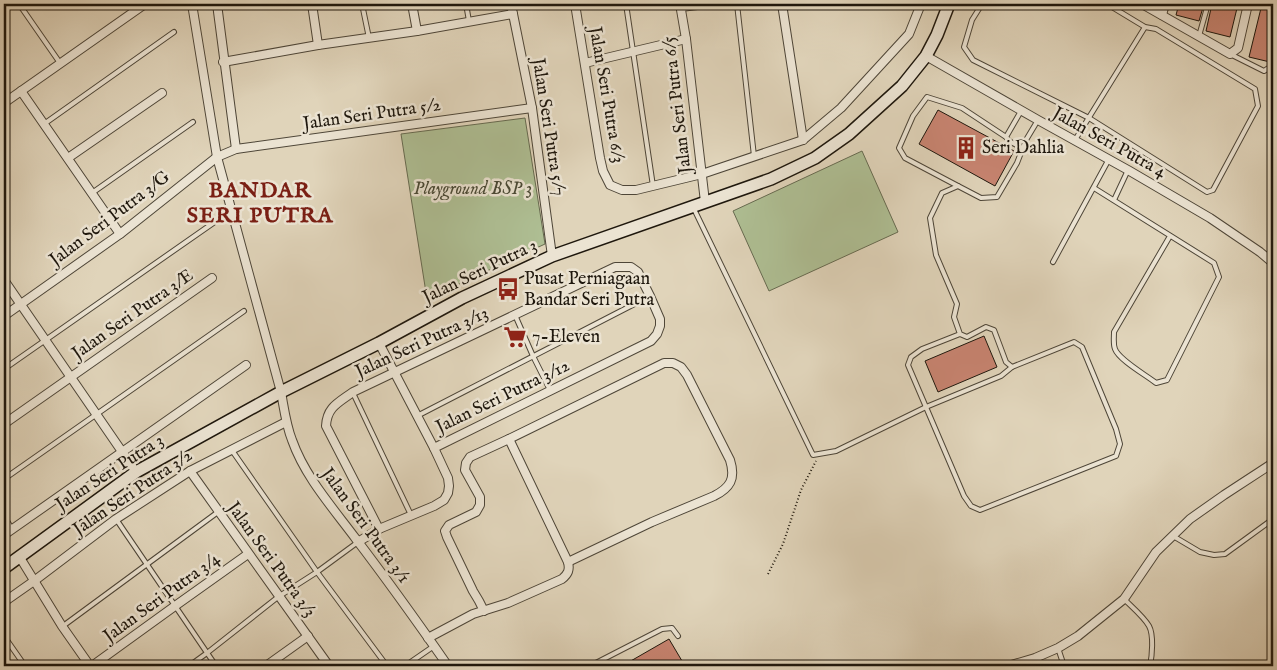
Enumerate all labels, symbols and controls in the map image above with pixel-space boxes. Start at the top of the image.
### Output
street label: Jalan Seri Putra 6/3 [582,23,629,165]
street label: Jalan Seri Putra 6/5 [658,35,698,177]
street label: Jalan Seri Putra 5/7 [525,55,570,197]
street label: Jalan Seri Putra 5/2 [300,94,442,136]
street label: Jalan Seri Putra 4 [1046,101,1170,184]
building icon: Seri Dahlia [953,135,979,161]
place label: Seri Dahlia [982,137,1064,160]
street label: Jalan Seri Putra 3/G [44,166,175,273]
district label: BANDAR SERI PUTRA [187,177,333,230]
park label: Playground BSP 3 [414,178,532,201]
street label: Jalan Seri Putra 3 [417,234,541,311]
street label: Jalan Seri Putra 3/E [66,264,198,367]
place label: Pusat Perniagaan Bandar Seri Putra [524,268,655,312]
bus stop icon: Pusat Perniagaan Bandar Seri Putra [495,276,521,302]
street label: Jalan Seri Putra 3/13 [350,302,492,385]
supermarket icon: 7-Eleven [502,324,528,350]
place label: 7-Eleven [532,326,601,349]
street label: Jalan Seri Putra 3/12 [431,355,574,440]
street label: Jalan Seri Putra 3 [50,429,169,518]
street label: Jalan Seri Putra 3/2 [67,445,197,543]
street label: Jalan Seri Putra 3/1 [314,462,415,588]
street label: Jalan Seri Putra 3/3 [220,496,321,622]
street label: Jalan Seri Putra 3/4 [97,548,225,649]

